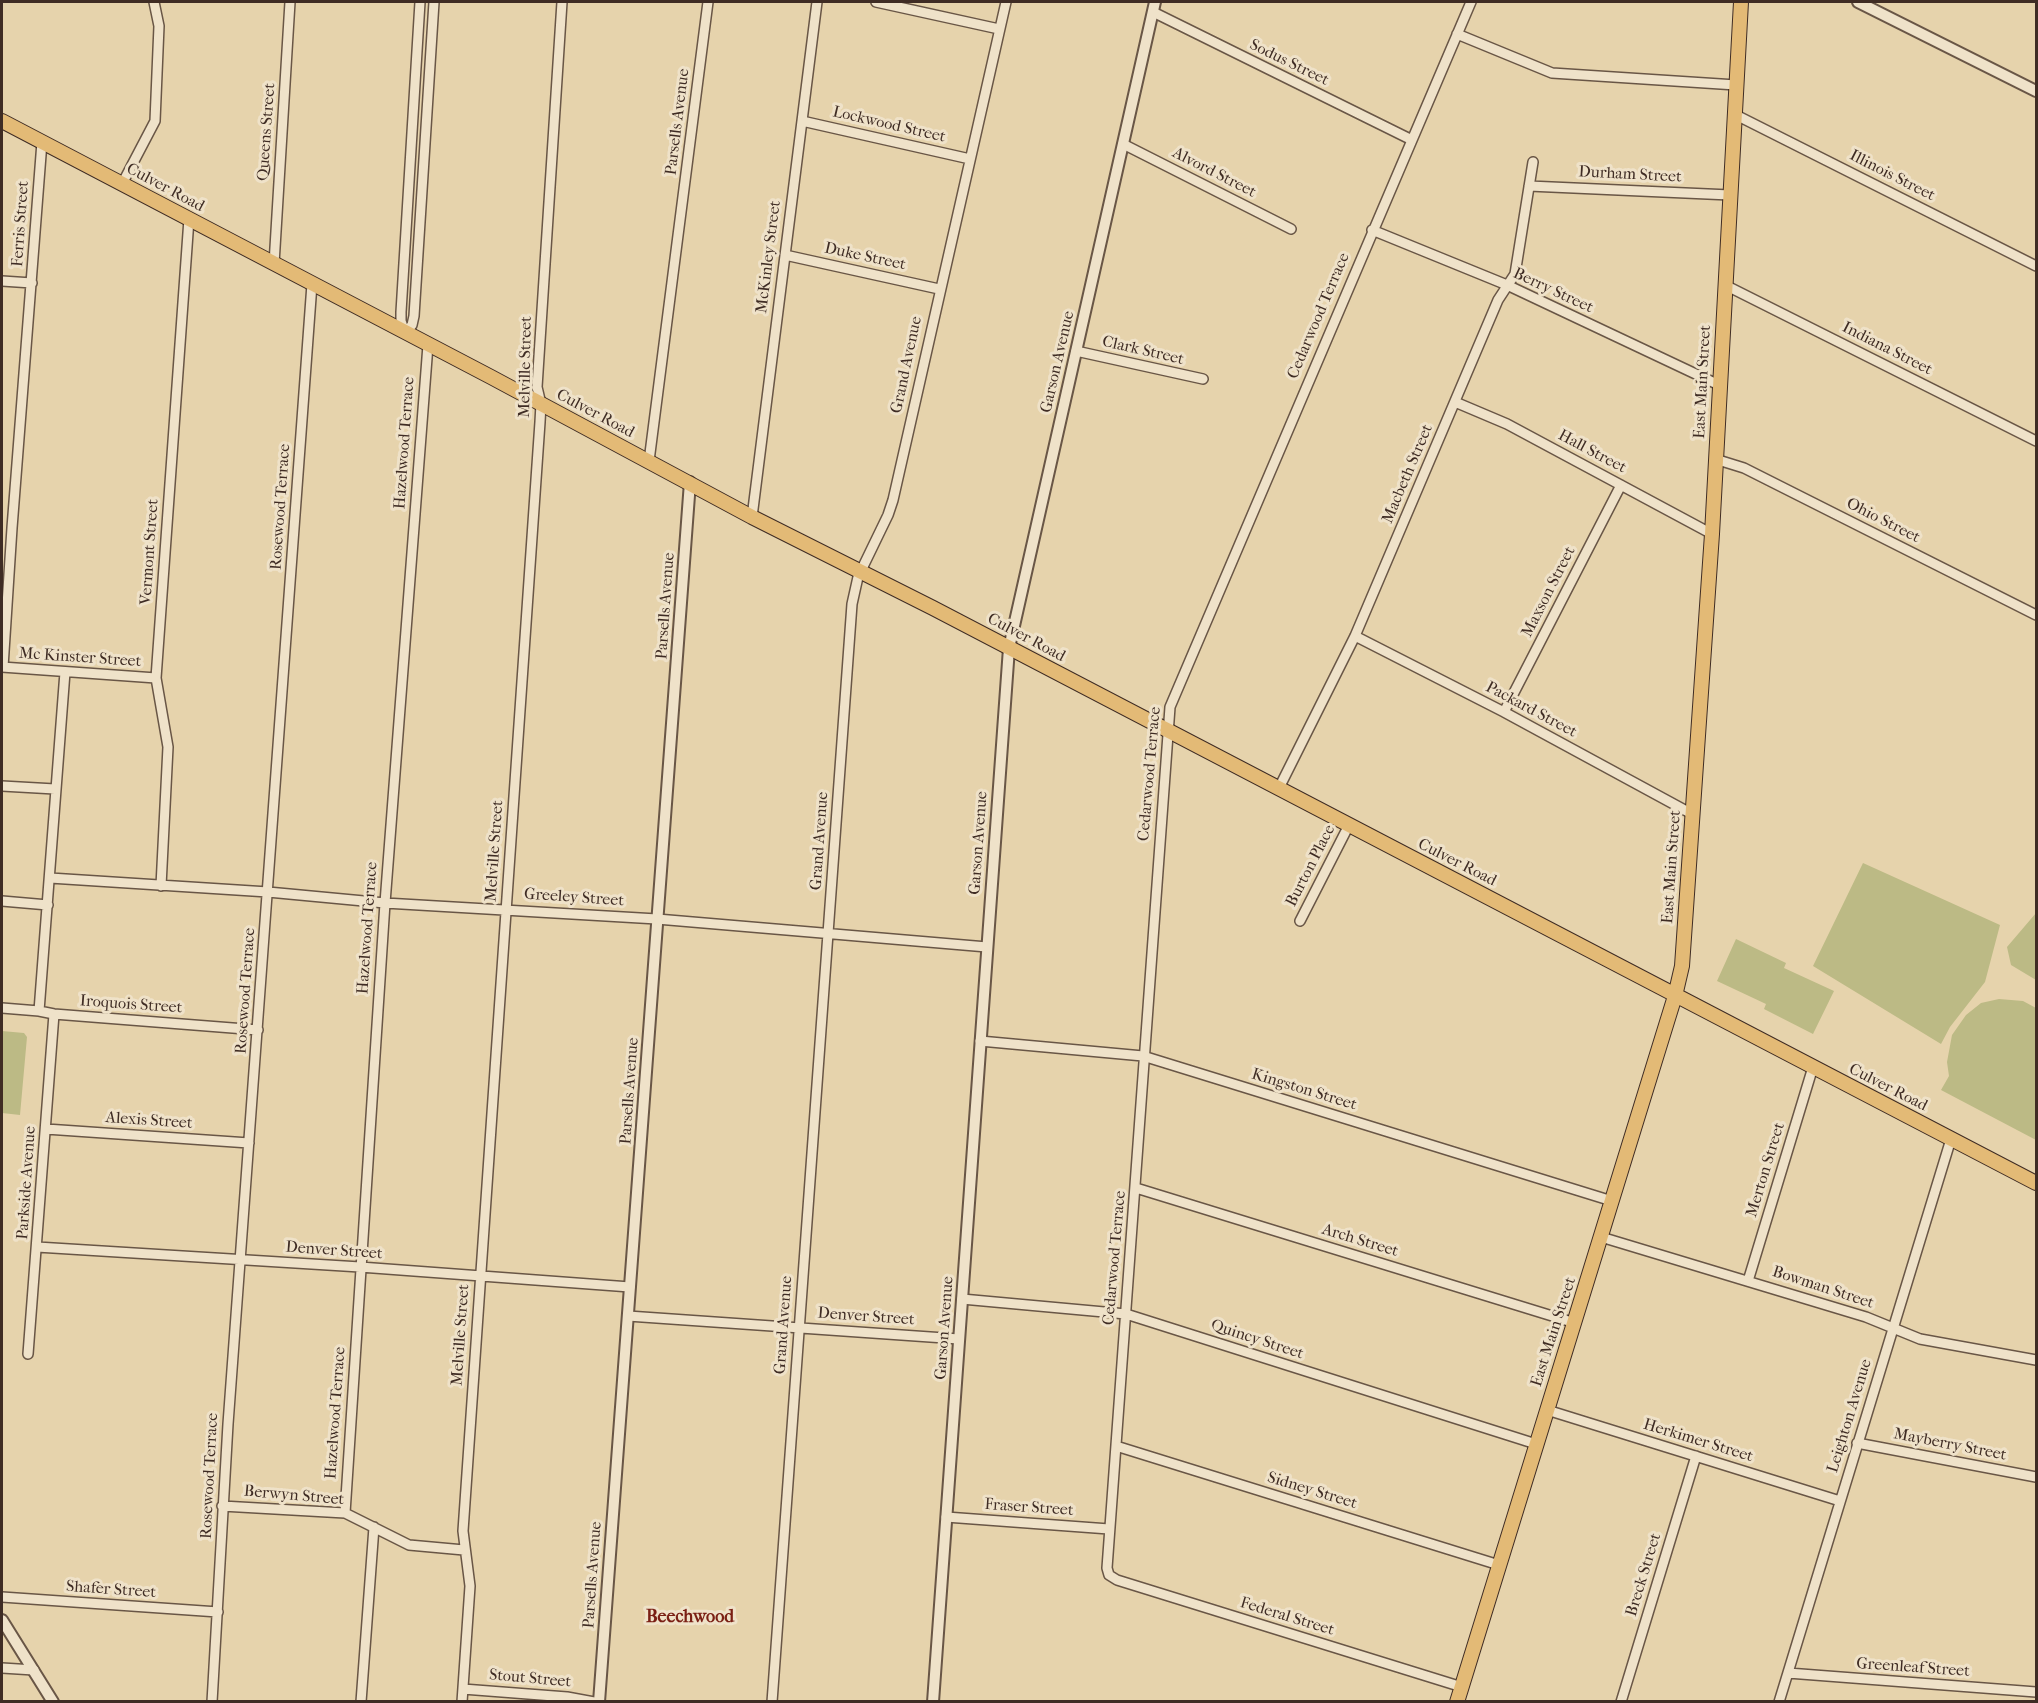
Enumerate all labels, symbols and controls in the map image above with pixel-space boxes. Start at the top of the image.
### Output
street label: Sodus Street [1246,36,1332,90]
street label: Parsells Avenue [662,68,694,176]
street label: Queens Street [254,82,280,182]
street label: Lockwood Street [831,103,947,147]
street label: Alvord Street [1169,144,1259,202]
street label: Illinois Street [1846,146,1938,206]
street label: Culver Road [123,159,207,217]
street label: Durham Street [1578,163,1682,187]
street label: Ferris Street [8,180,34,268]
street label: McKinley Street [753,200,785,314]
street label: Duke Street [822,239,908,275]
street label: Cedarwood Terrace [1284,250,1354,382]
street label: Berry Street [1510,264,1596,318]
street label: Garson Avenue [1037,309,1079,415]
street label: Grand Avenue [887,315,927,415]
street label: Melville Street [516,316,536,418]
street label: Indiana Street [1839,318,1935,380]
street label: East Main Street [1690,325,1716,439]
street label: Clark Street [1100,332,1186,370]
street label: Hazelwood Terrace [391,376,419,510]
street label: Culver Road [553,385,637,443]
street label: Macbeth Street [1379,422,1437,526]
street label: Hall Street [1555,426,1629,478]
street label: Rosewood Terrace [267,443,295,571]
street label: Ohio Street [1843,494,1923,548]
street label: Vermont Street [137,498,163,606]
street label: Maxson Street [1518,543,1580,641]
street label: Parsells Avenue [653,552,679,660]
street label: Culver Road [984,609,1068,667]
street label: Mc Kinster Street [18,644,142,672]
street label: Packard Street [1482,678,1580,742]
street label: Cedarwood Terrace [1135,706,1165,842]
street label: Grand Avenue [807,791,833,891]
street label: Garson Avenue [966,791,992,895]
street label: Melville Street [482,800,508,902]
street label: East Main Street [1658,810,1686,924]
street label: Burton Place [1282,822,1340,910]
street label: Culver Road [1415,835,1499,891]
street label: Hazelwood Terrace [354,861,382,995]
street label: Greeley Street [523,885,625,911]
street label: Rosewood Terrace [232,927,260,1055]
street label: Iroquois Street [79,992,183,1018]
street label: Parsells Avenue [617,1037,643,1145]
street label: Culver Road [1846,1060,1930,1116]
street label: Kingston Street [1249,1065,1359,1115]
street label: Alexis Street [105,1108,193,1134]
street label: Merton Street [1743,1120,1789,1220]
street label: Parkside Avenue [13,1125,41,1241]
street label: Cedarwood Terrace [1100,1190,1130,1326]
street label: Arch Street [1320,1220,1400,1262]
street label: Denver Street [285,1238,383,1264]
street label: Bowman Street [1770,1263,1876,1313]
street label: Grand Avenue [771,1275,797,1375]
street label: East Main Street [1527,1275,1581,1389]
street label: Garson Avenue [932,1276,958,1380]
street label: Melville Street [448,1284,474,1386]
street label: Denver Street [817,1304,915,1330]
street label: Quincy Street [1208,1316,1306,1364]
street label: Hazelwood Terrace [322,1346,350,1480]
street label: Leighton Avenue [1824,1357,1876,1475]
street label: Rosewood Terrace [197,1412,223,1540]
street label: Herkimer Street [1641,1415,1755,1467]
street label: Mayberry Street [1892,1425,2008,1465]
street label: Sidney Street [1265,1468,1359,1514]
street label: Berwyn Street [243,1482,345,1510]
street label: Fraser Street [984,1495,1074,1521]
street label: Parsells Avenue [580,1521,606,1629]
street label: Breck Street [1622,1531,1666,1619]
street label: Shafer Street [65,1577,157,1603]
street label: Federal Street [1238,1594,1336,1640]
district label: Beechwood [646,1607,734,1629]
street label: Greenleaf Street [1856,1654,1970,1682]
street label: Stout Street [488,1666,572,1692]

